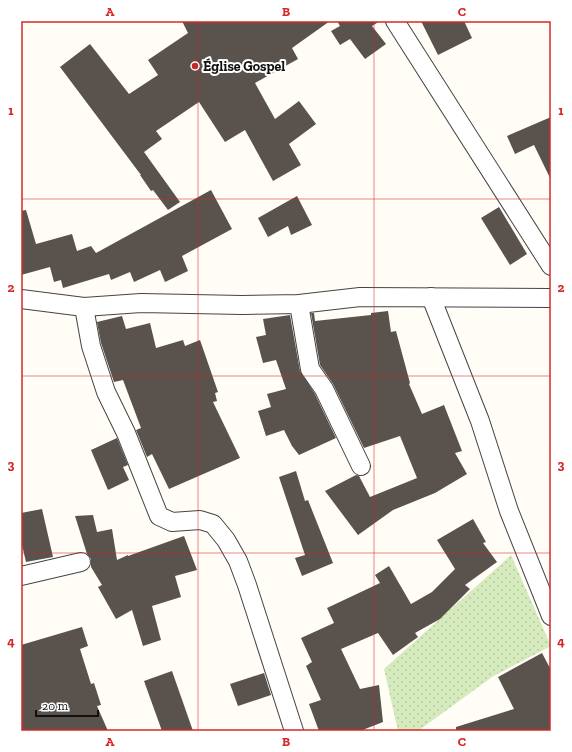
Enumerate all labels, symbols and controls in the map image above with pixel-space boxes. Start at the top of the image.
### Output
text: A [106,4,115,19]
text: B [282,4,290,19]
text: C [458,4,466,19]
place label: Église Gospel [203,58,285,75]
marker: Église Gospel [190,61,200,71]
text: 1 [8,103,14,118]
text: 1 [558,103,564,118]
text: 2 [8,280,15,295]
text: 2 [558,280,565,295]
text: 3 [8,457,15,472]
text: 3 [558,457,565,472]
text: 4 [7,634,15,649]
text: 4 [557,634,565,649]
scale bar [36,692,98,718]
text: 20 m [42,699,69,713]
text: A [106,734,115,749]
text: B [282,734,290,749]
text: C [458,734,466,749]

